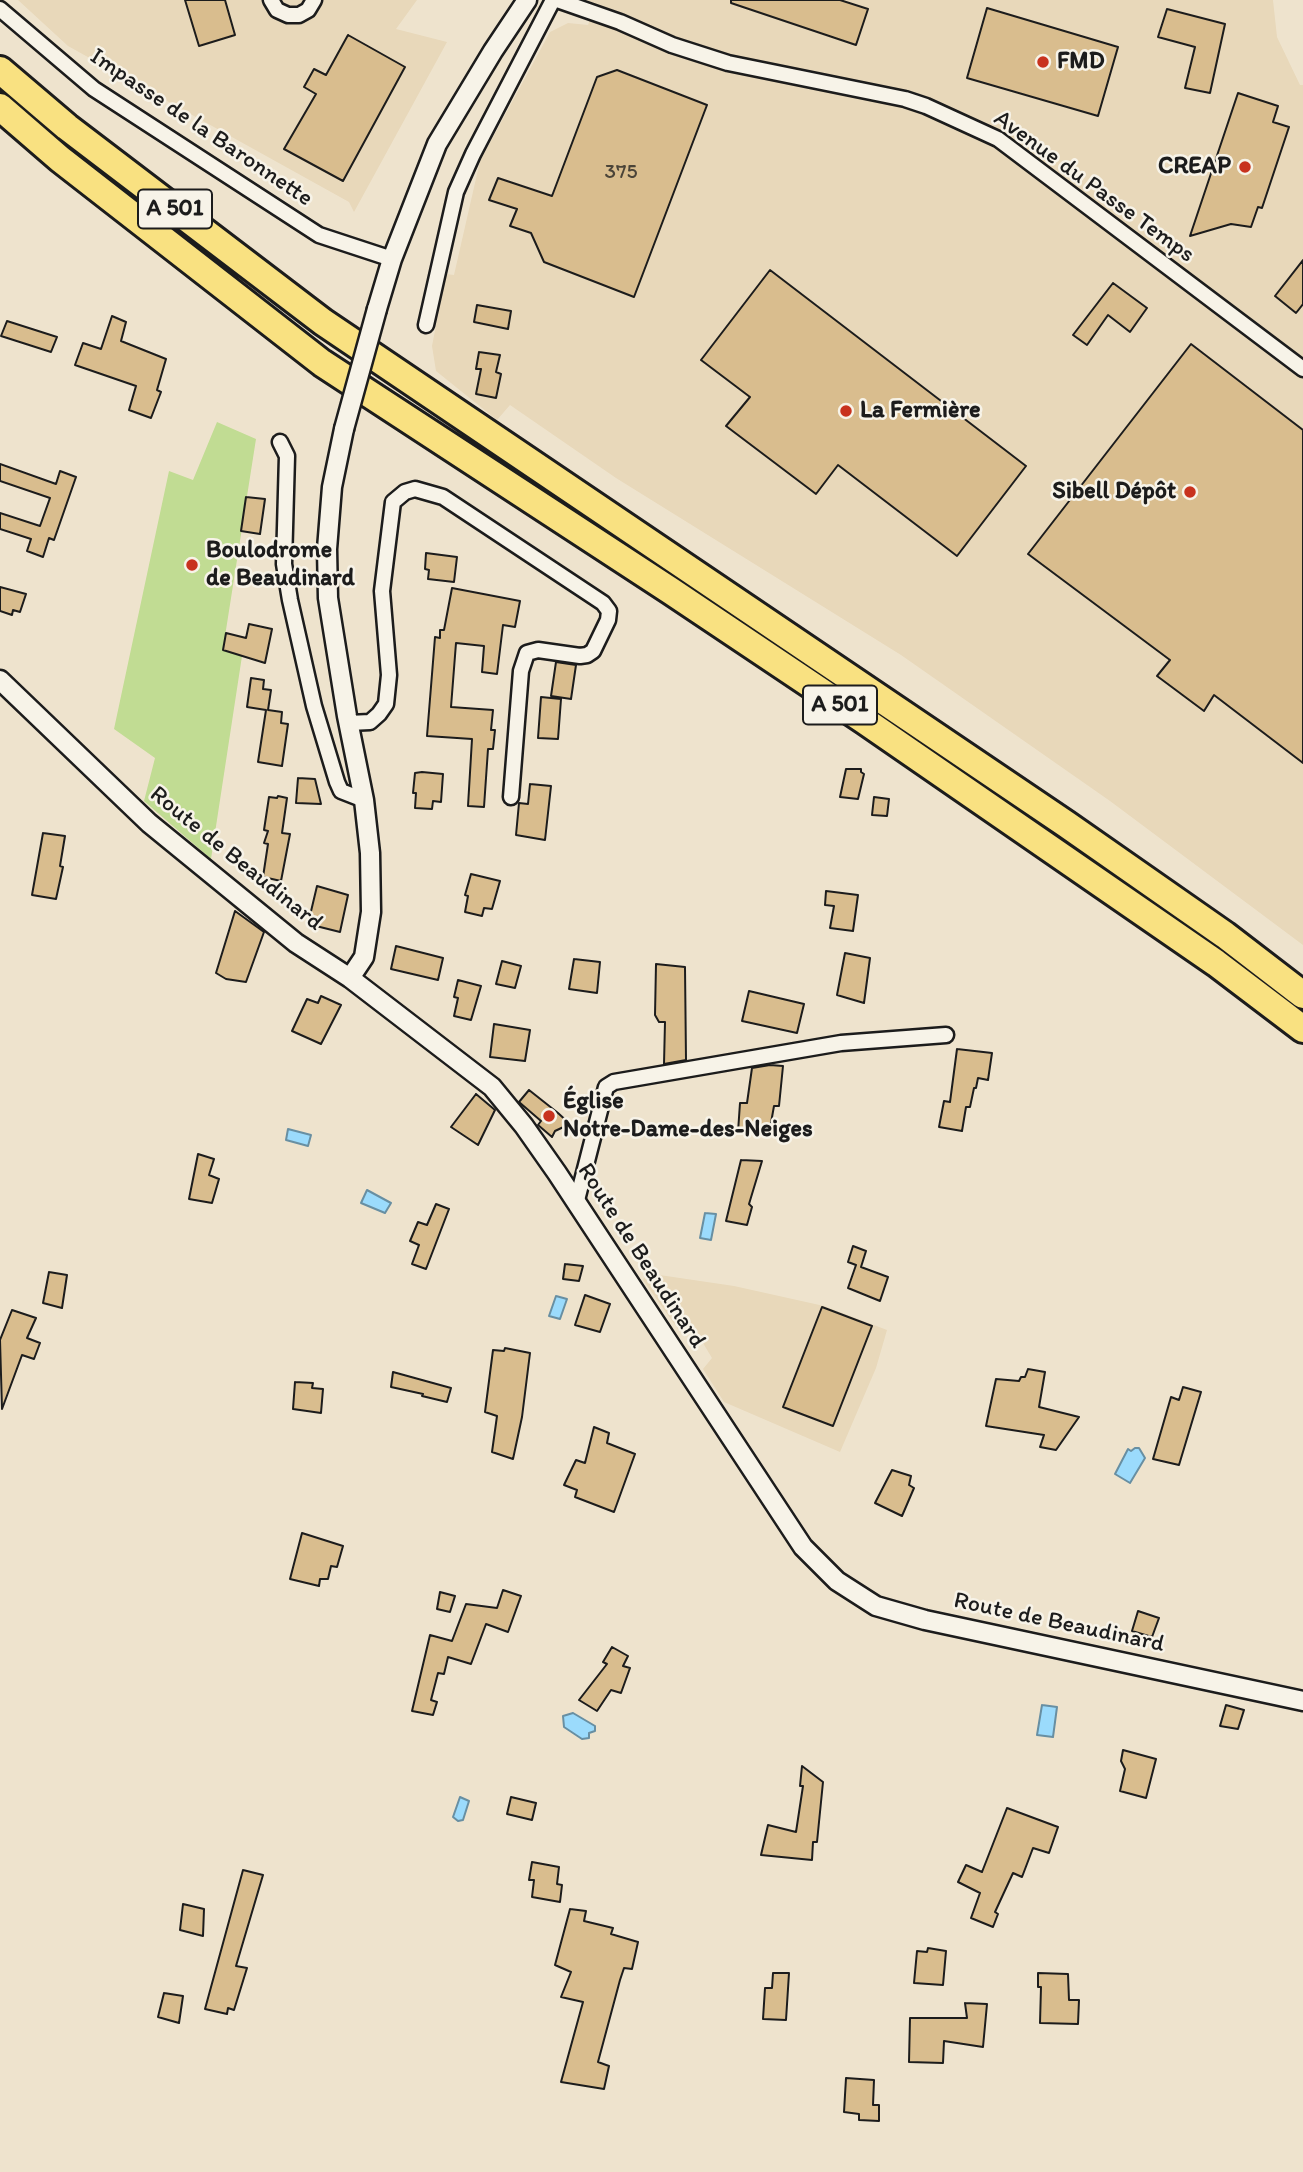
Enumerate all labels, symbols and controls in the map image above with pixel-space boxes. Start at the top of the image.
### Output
street label: Impasse de la Baronnette [84,43,318,213]
place label: FMD [1057,48,1105,76]
marker: FMD [1035,54,1051,70]
street label: Avenue du Passe Temps [988,104,1200,270]
place label: CREAP [1158,153,1231,181]
marker: CREAP [1237,159,1253,175]
house number: 375 [605,160,637,186]
road number: A 501 [138,190,212,229]
place label: La Fermière [860,397,981,425]
marker: La Fermière [838,403,854,419]
place label: Sibell Dépôt [1052,478,1176,506]
marker: Sibell Dépôt [1182,484,1198,500]
place label: Boulodrome de Beaudinard [206,537,355,593]
marker: Boulodrome de Beaudinard [184,557,200,573]
road number: A 501 [803,685,877,724]
street label: Route de Beaudinard [144,780,328,938]
place label: Église Notre-Dame-des-Neiges [563,1088,813,1144]
marker: Église Notre-Dame-des-Neiges [541,1108,557,1124]
street label: Route de Beaudinard [570,1158,712,1354]
street label: Route de Beaudinard [951,1587,1167,1659]

